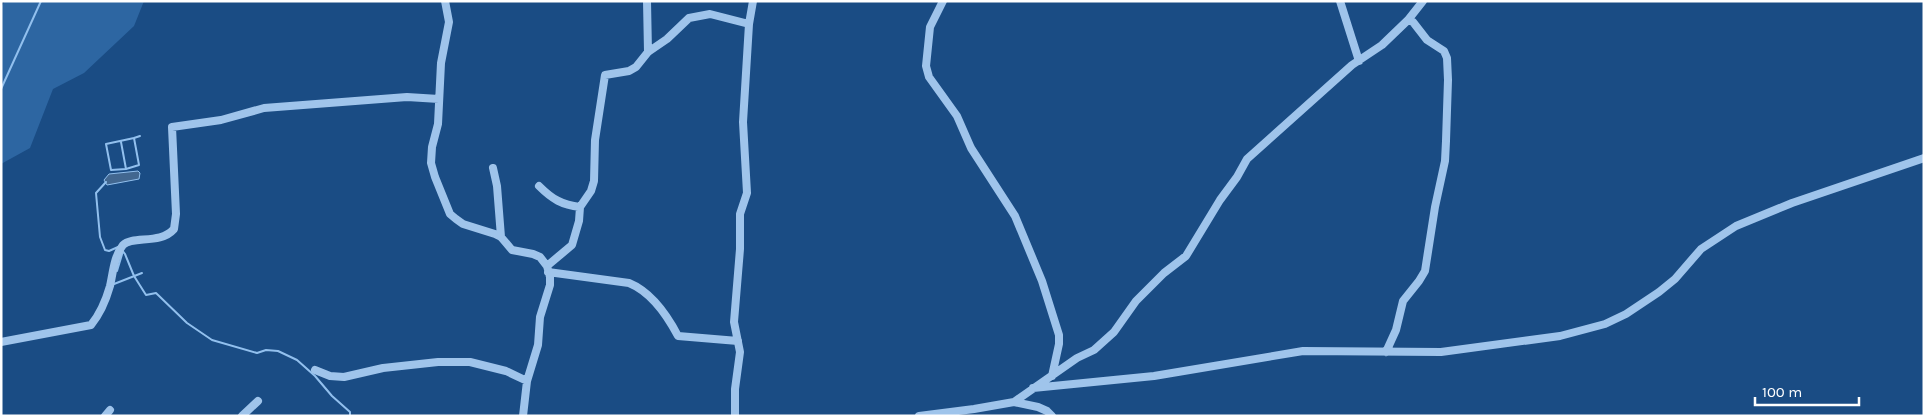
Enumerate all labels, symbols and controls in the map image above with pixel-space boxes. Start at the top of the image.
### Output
scale bar [1755,374,1859,406]
text: 100 m [1762,383,1802,401]

